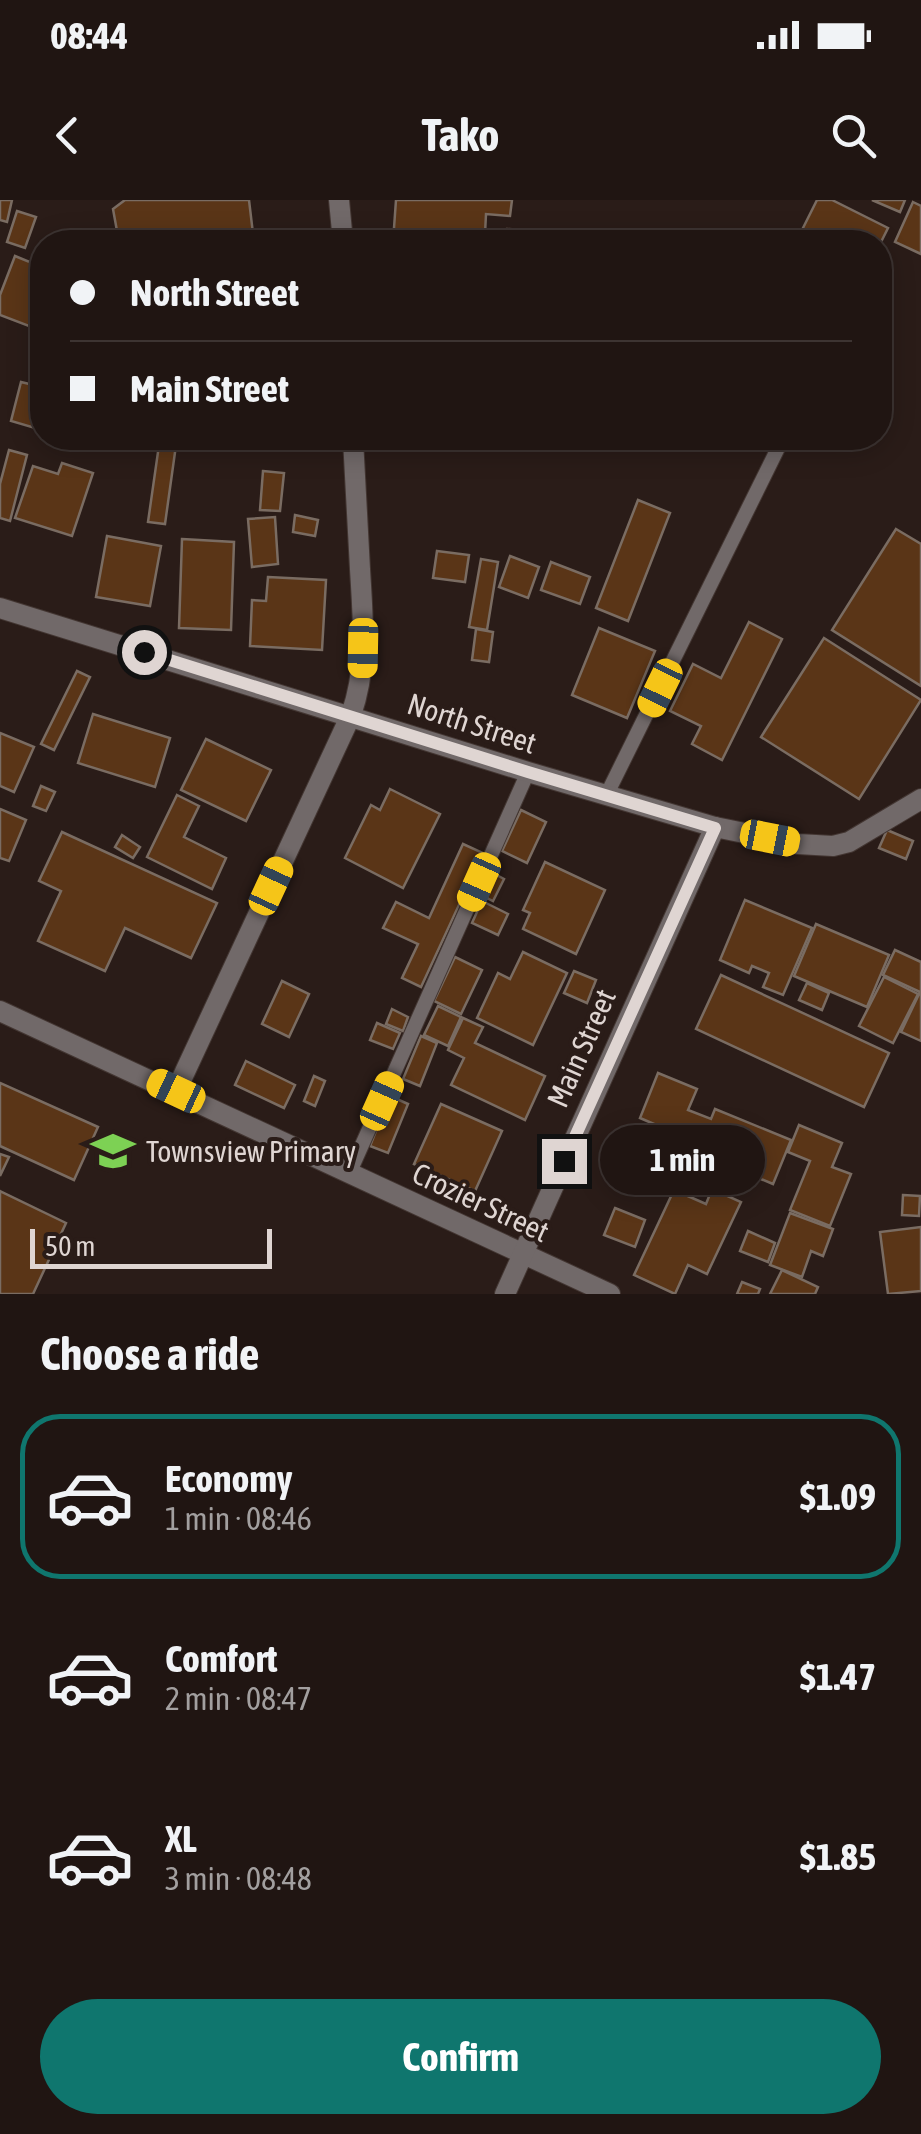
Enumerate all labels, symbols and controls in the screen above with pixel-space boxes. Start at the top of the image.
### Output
text: 08:44 [50,14,128,57]
icon: back [40,108,95,163]
icon: search [826,108,881,163]
text: Tako [422,109,499,161]
text: North Street [130,271,299,314]
text: Main Street [130,367,289,410]
car [347,618,379,678]
route start [122,630,167,675]
car [633,654,687,722]
street label: North Street [403,686,541,760]
car [738,818,802,858]
car [453,848,505,916]
car [245,852,297,920]
street label: Main Street [540,984,622,1112]
car [142,1065,210,1117]
car [356,1067,408,1135]
callout: 1 min [599,1126,764,1196]
school or university icon: Townsview Primary [89,1127,137,1175]
place label: Townsview Primary [146,1134,356,1168]
route end [542,1139,587,1184]
text: 1 min [650,1141,715,1178]
street label: Crozier Street [408,1156,554,1248]
scale bar [30,1224,272,1268]
text: 50 m [45,1230,95,1262]
text: Choose a ride [40,1328,259,1380]
icon: car [45,1452,135,1542]
text: Economy [165,1457,292,1500]
text: $1.09 [800,1475,876,1518]
text: 1 min · 08:46 [165,1500,312,1537]
icon: car [45,1632,135,1722]
text: Comfort [165,1637,277,1680]
text: $1.47 [800,1655,876,1698]
text: 2 min · 08:47 [165,1680,312,1717]
icon: car [45,1812,135,1902]
text: XL [165,1817,197,1860]
text: $1.85 [800,1835,876,1878]
text: 3 min · 08:48 [165,1860,312,1897]
button: Confirm [40,1999,881,2114]

